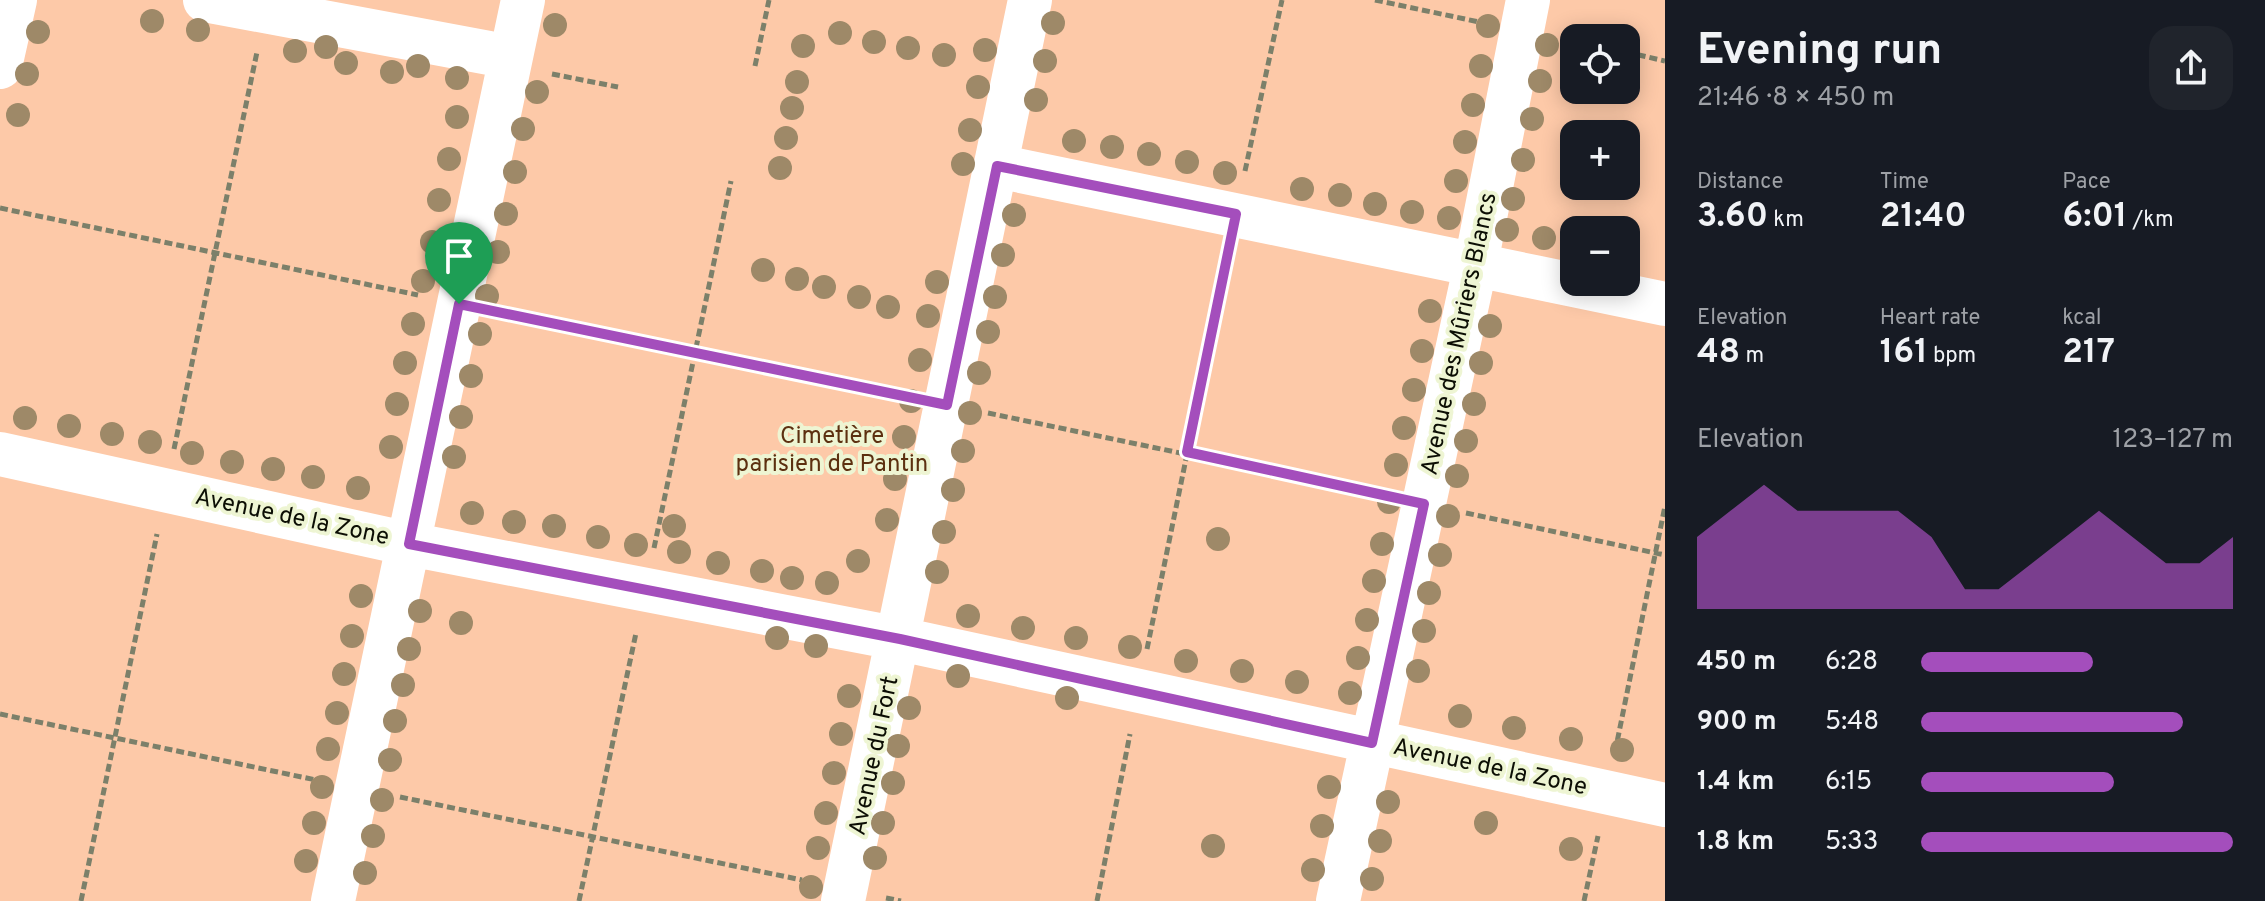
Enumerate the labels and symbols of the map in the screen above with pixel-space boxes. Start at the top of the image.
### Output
street label: Avenue des Mûriers Blancs [1415,190,1505,478]
pin [425,222,493,304]
park label: Cimetière parisien de Pantin [736,422,928,480]
street label: Avenue de la Zone [192,483,392,553]
street label: Avenue du Fort [843,674,907,838]
street label: Avenue de la Zone [1390,733,1590,803]

